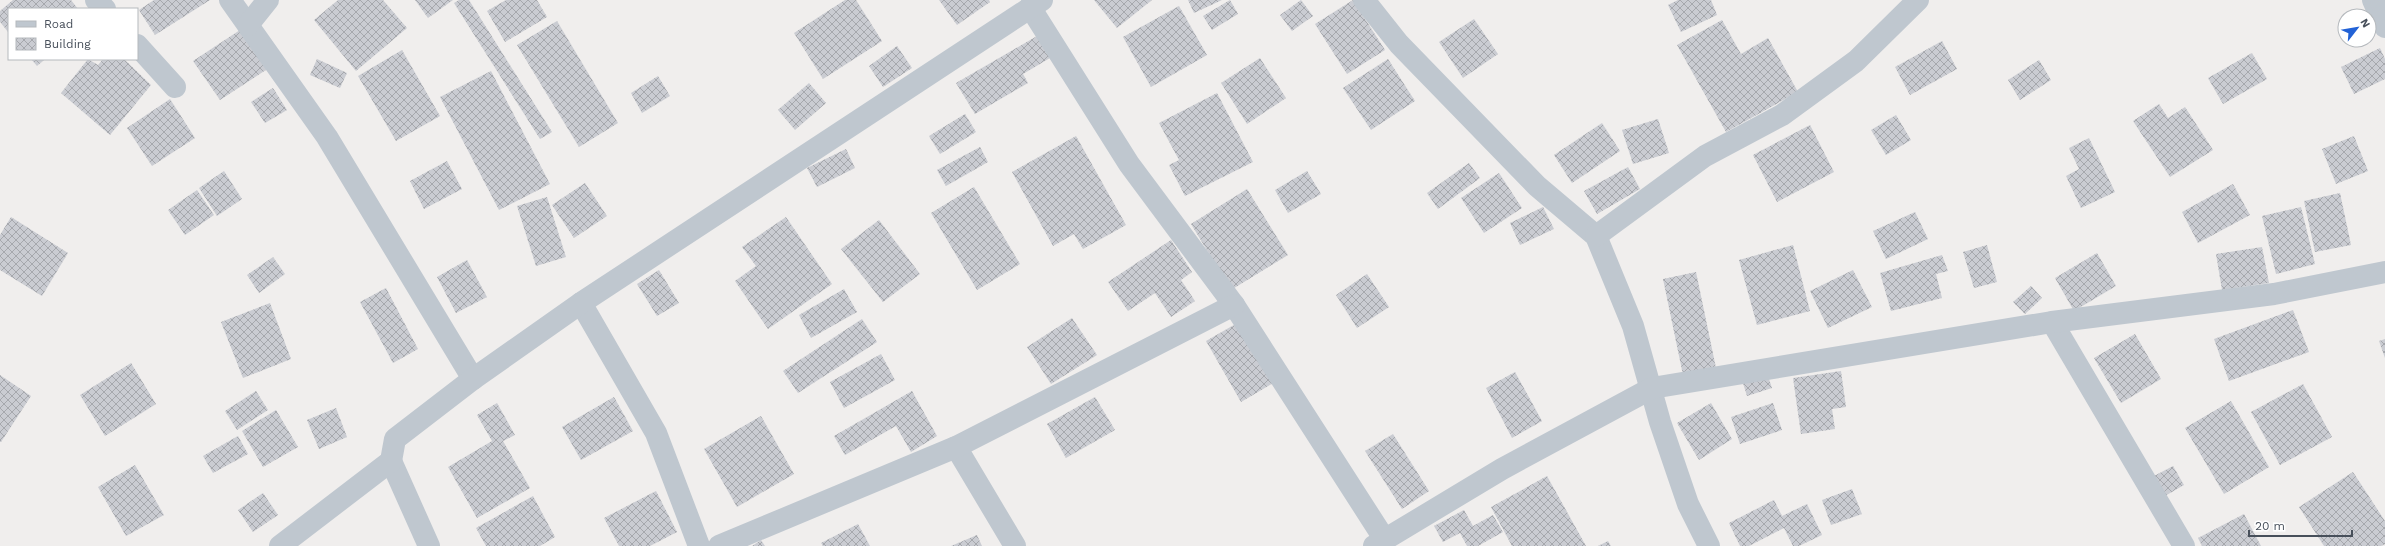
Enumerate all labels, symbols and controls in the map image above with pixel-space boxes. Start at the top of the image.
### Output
legend [8,8,138,60]
north arrow [2337,8,2377,48]
text: N [2357,16,2373,30]
text: Road [44,17,73,31]
text: Building [44,37,91,51]
scale bar [2249,512,2352,538]
text: 20 m [2255,519,2285,533]

